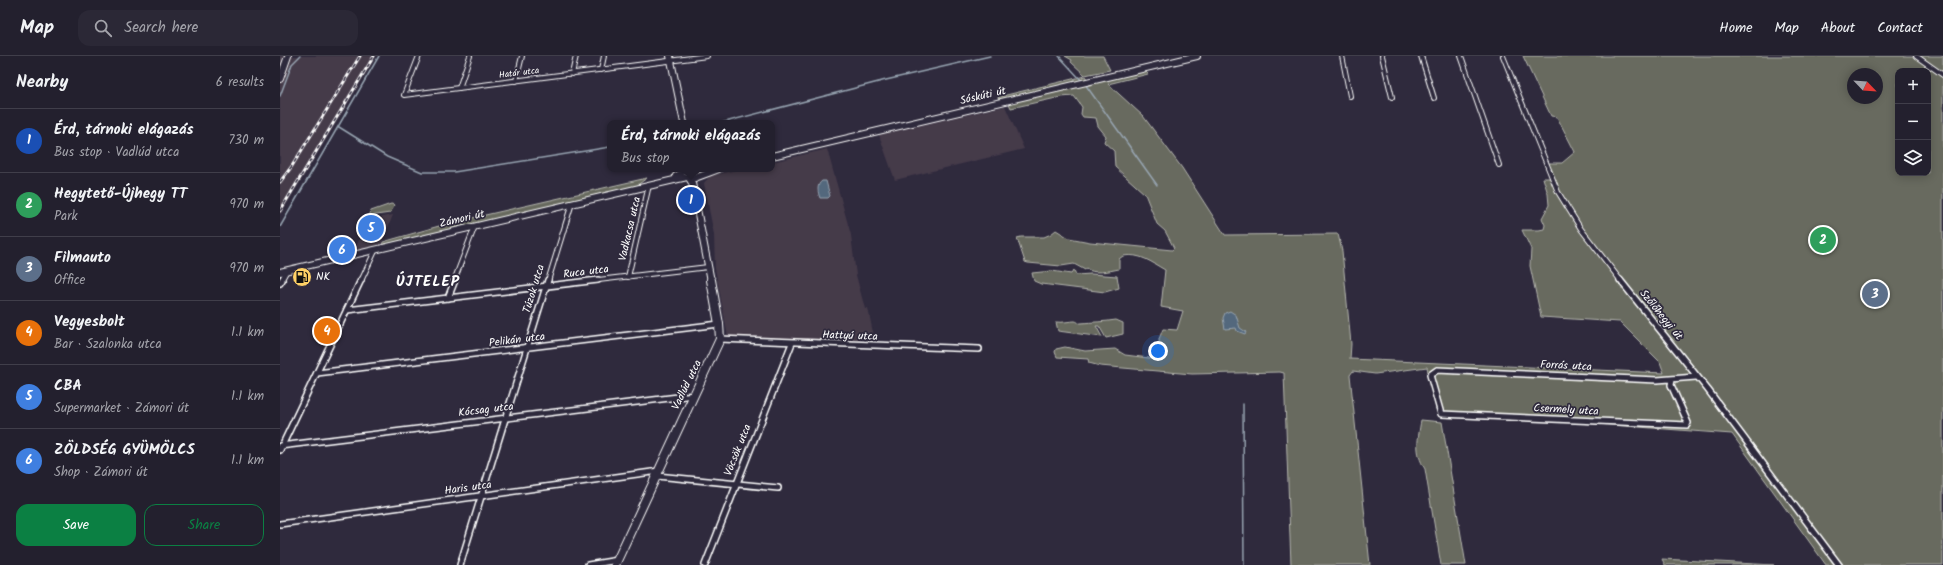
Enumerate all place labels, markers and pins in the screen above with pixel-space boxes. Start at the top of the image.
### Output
pin: 1 [678,185,704,215]
pin: 5 [358,213,384,243]
pin: 2 [1810,225,1836,255]
pin: 6 [329,235,355,265]
fuel station icon: NK [291,266,313,288]
place label: NK [316,268,330,286]
pin: 3 [1862,279,1888,309]
pin: 4 [314,316,340,346]

